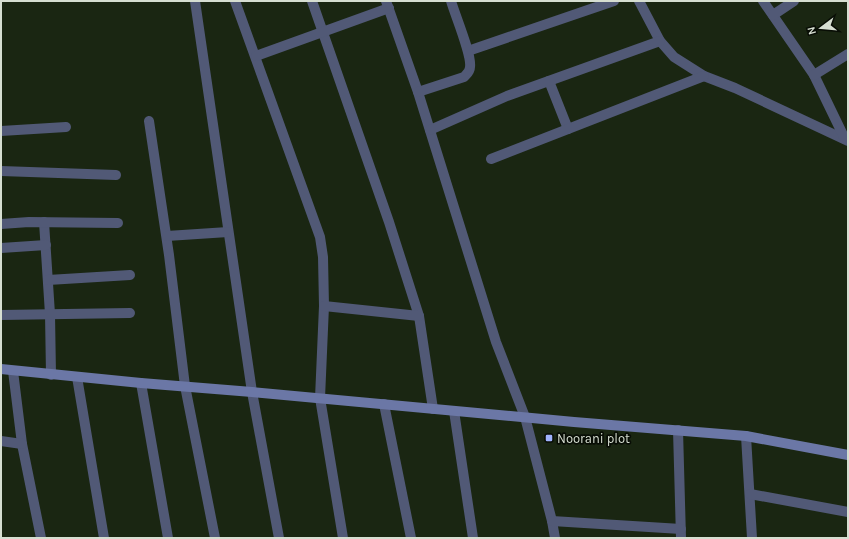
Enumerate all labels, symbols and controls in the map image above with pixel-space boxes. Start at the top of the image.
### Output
north arrow [801,8,841,48]
text: N [805,25,819,36]
place label: Noorani plot [557,431,630,446]
marker: Noorani plot [544,433,554,443]

